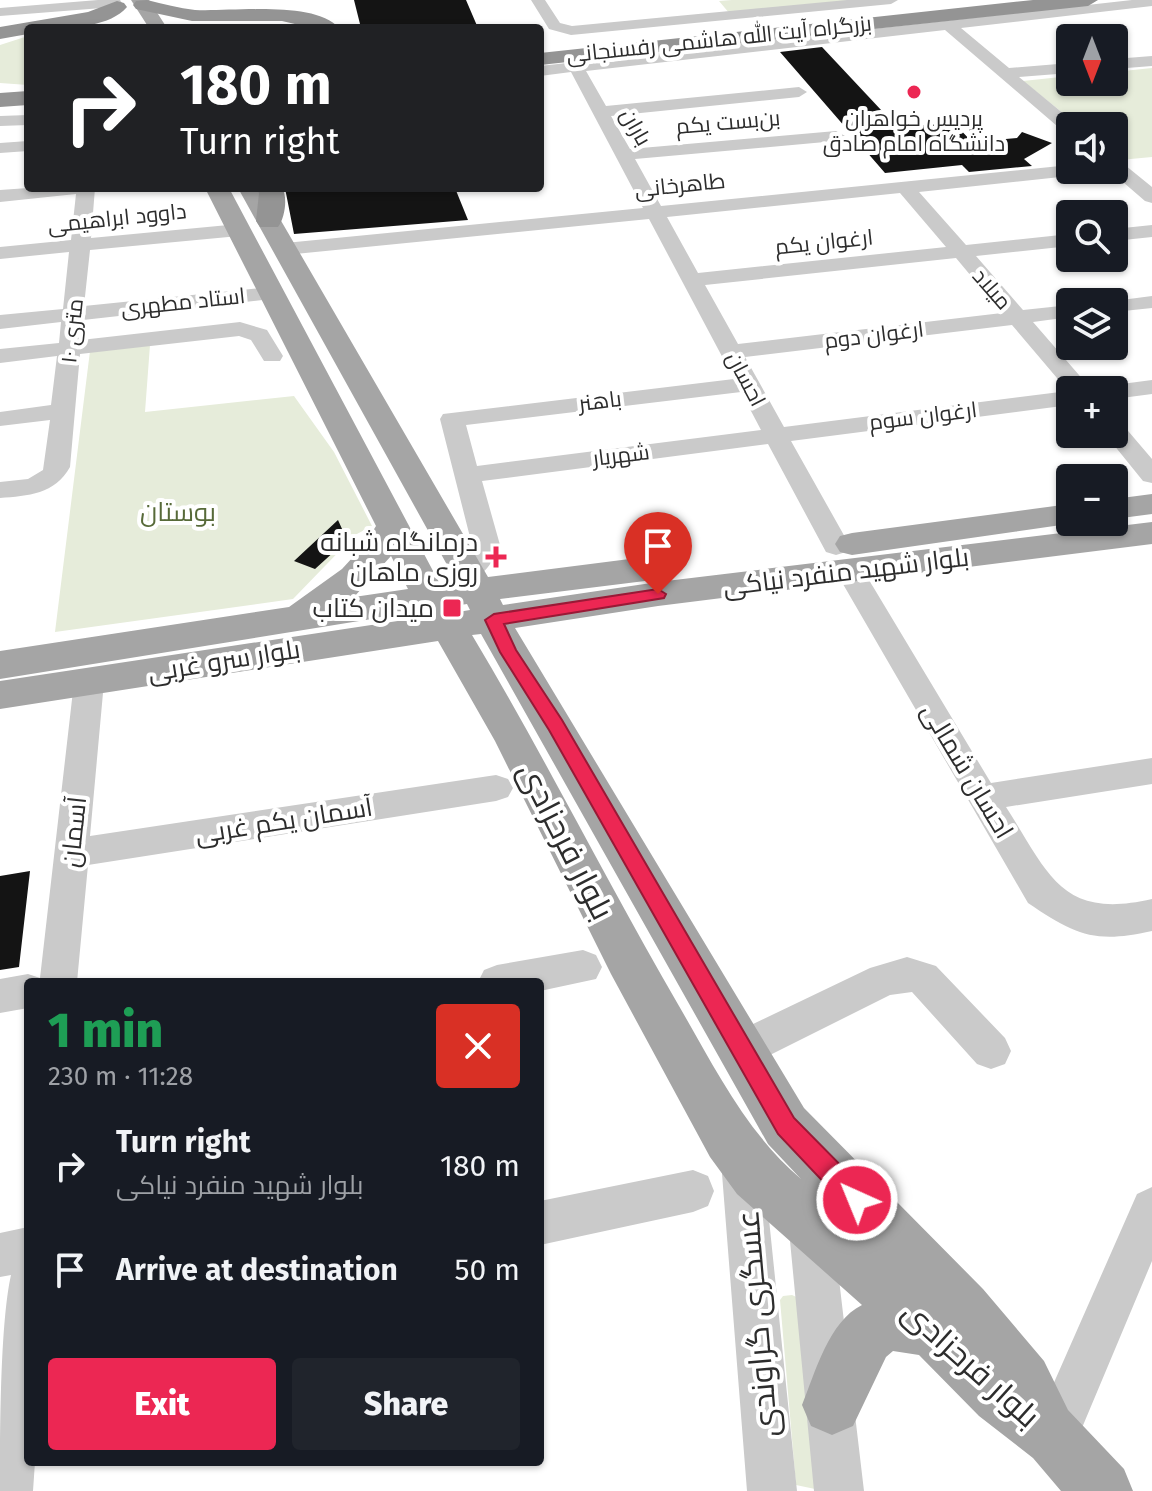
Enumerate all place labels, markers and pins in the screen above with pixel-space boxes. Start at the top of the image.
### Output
marker: پردیس خواهران دانشگاه امام صادق [905,83,923,101]
place label: پردیس خواهران دانشگاه امام صادق [823,105,1005,159]
pin [624,512,692,594]
place label: درمانگاه شبانه روزی ماهان [320,527,478,588]
marker: درمانگاه شبانه روزی ماهان [485,546,507,568]
place label: میدان کتاب [312,593,434,624]
marker: میدان کتاب [441,597,463,619]

